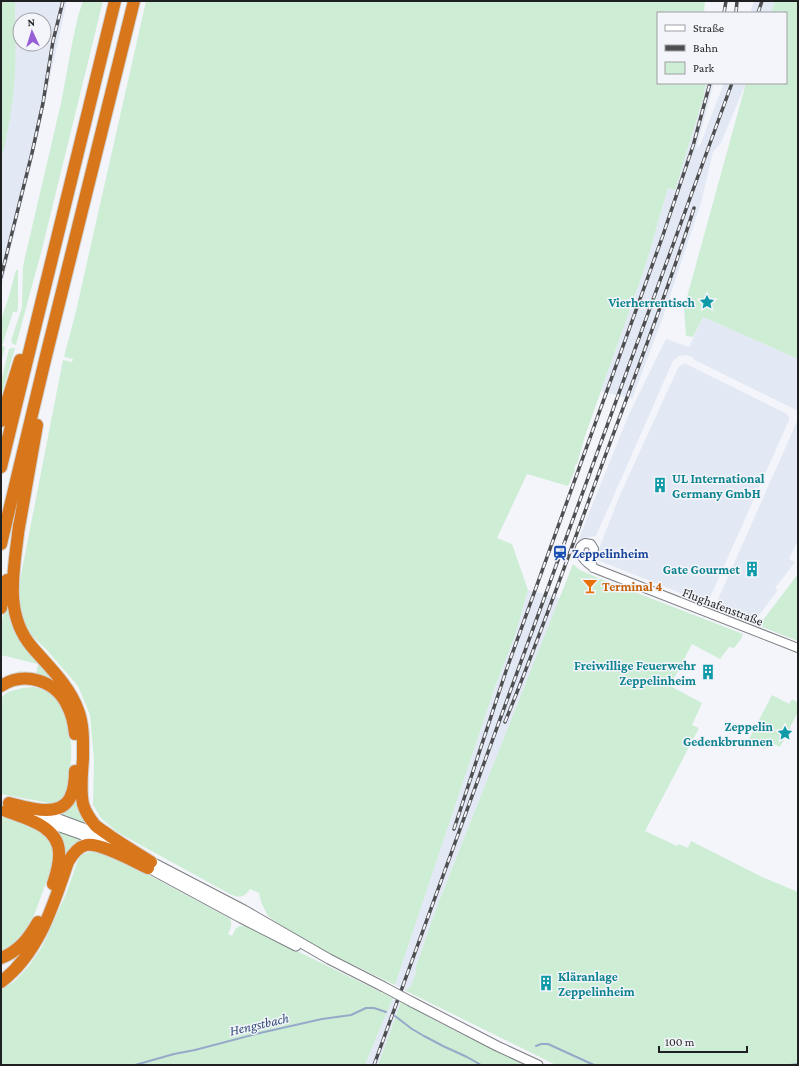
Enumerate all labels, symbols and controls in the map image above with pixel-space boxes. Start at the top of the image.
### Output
north arrow [12,12,52,52]
legend [657,12,787,84]
text: N [27,16,36,28]
text: Straße [693,21,724,35]
text: Bahn [693,41,719,55]
text: Park [693,61,715,75]
place icon: Vierherrentisch [698,293,716,311]
place label: Vierherrentisch [608,295,696,310]
place label: UL International Germany GmbH [672,471,765,501]
building icon: UL International Germany GmbH [651,476,669,494]
station icon: Zeppelinheim [551,544,569,562]
place label: Zeppelinheim [572,546,649,561]
building icon: Gate Gourmet [743,560,761,578]
place label: Gate Gourmet [663,562,740,577]
bar icon: Terminal 4 [581,577,599,595]
place label: Terminal 4 [602,579,662,594]
street label: Flughafenstraße [680,584,766,629]
place label: Freiwillige Feuerwehr Zeppelinheim [574,658,697,688]
building icon: Freiwillige Feuerwehr Zeppelinheim [699,663,717,681]
place label: Zeppelin Gedenkbrunnen [683,719,774,749]
place icon: Zeppelin Gedenkbrunnen [776,724,794,742]
place label: Kläranlage Zeppelinheim [558,969,635,999]
building icon: Kläranlage Zeppelinheim [537,974,555,992]
water label: Hengstbach [228,1009,291,1039]
scale bar [659,1028,747,1054]
text: 100 m [665,1035,695,1049]

